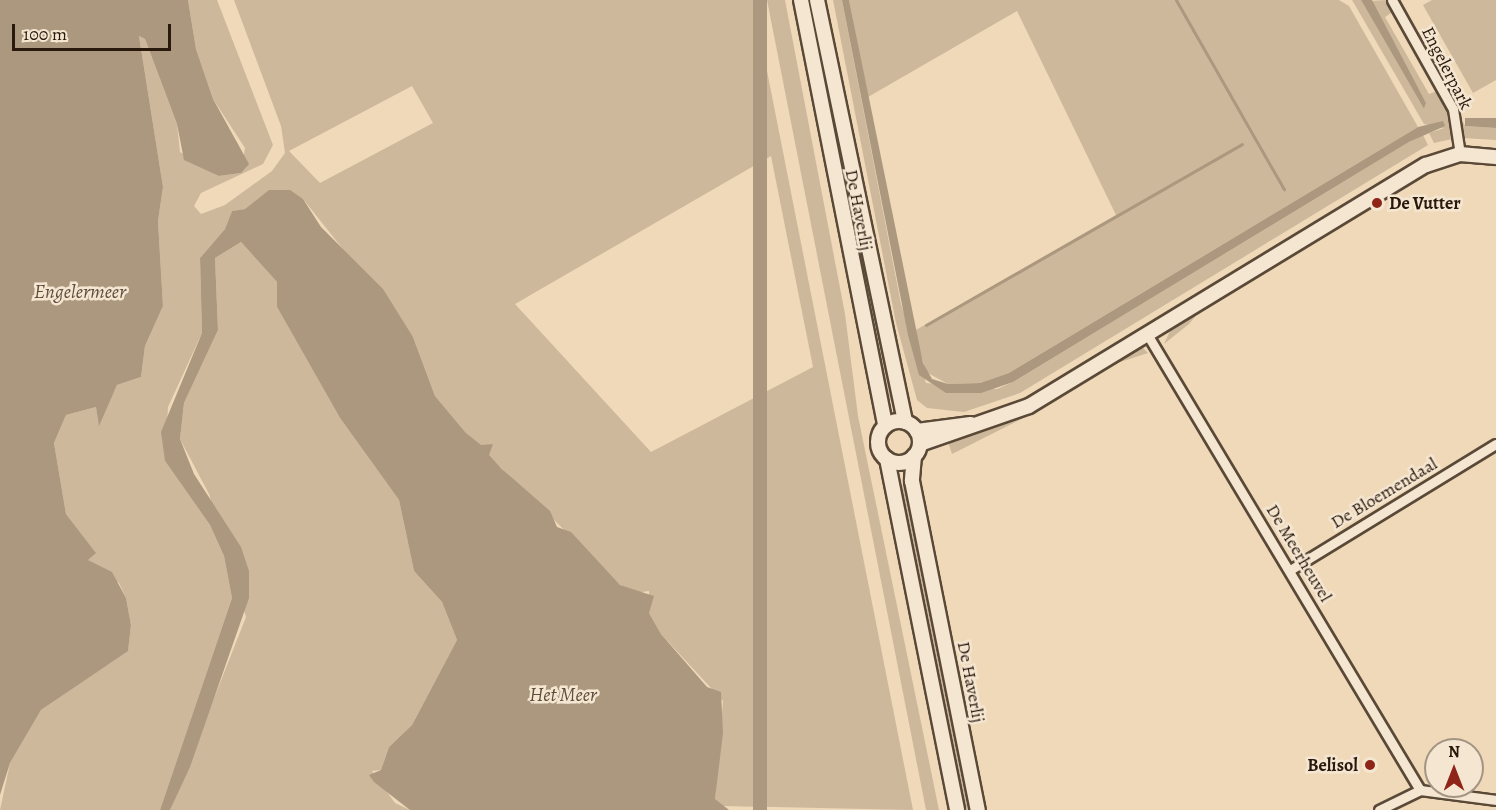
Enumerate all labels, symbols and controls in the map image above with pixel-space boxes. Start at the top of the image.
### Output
scale bar [15,12,174,50]
text: 100 m [23,22,67,46]
street label: Engelerpark [1417,23,1477,113]
street label: De Haverlij [841,168,877,252]
place label: De Vutter [1389,192,1461,214]
marker: De Vutter [1370,196,1384,210]
water label: Engelermeer [34,279,126,303]
street label: De Bloemendaal [1327,453,1441,533]
street label: De Meerheuvel [1261,500,1337,606]
street label: De Haverlij [953,640,989,724]
water label: Het Meer [529,682,597,706]
north arrow [1424,738,1484,798]
text: N [1448,741,1460,763]
place label: Belisol [1307,754,1358,776]
marker: Belisol [1363,758,1377,772]

